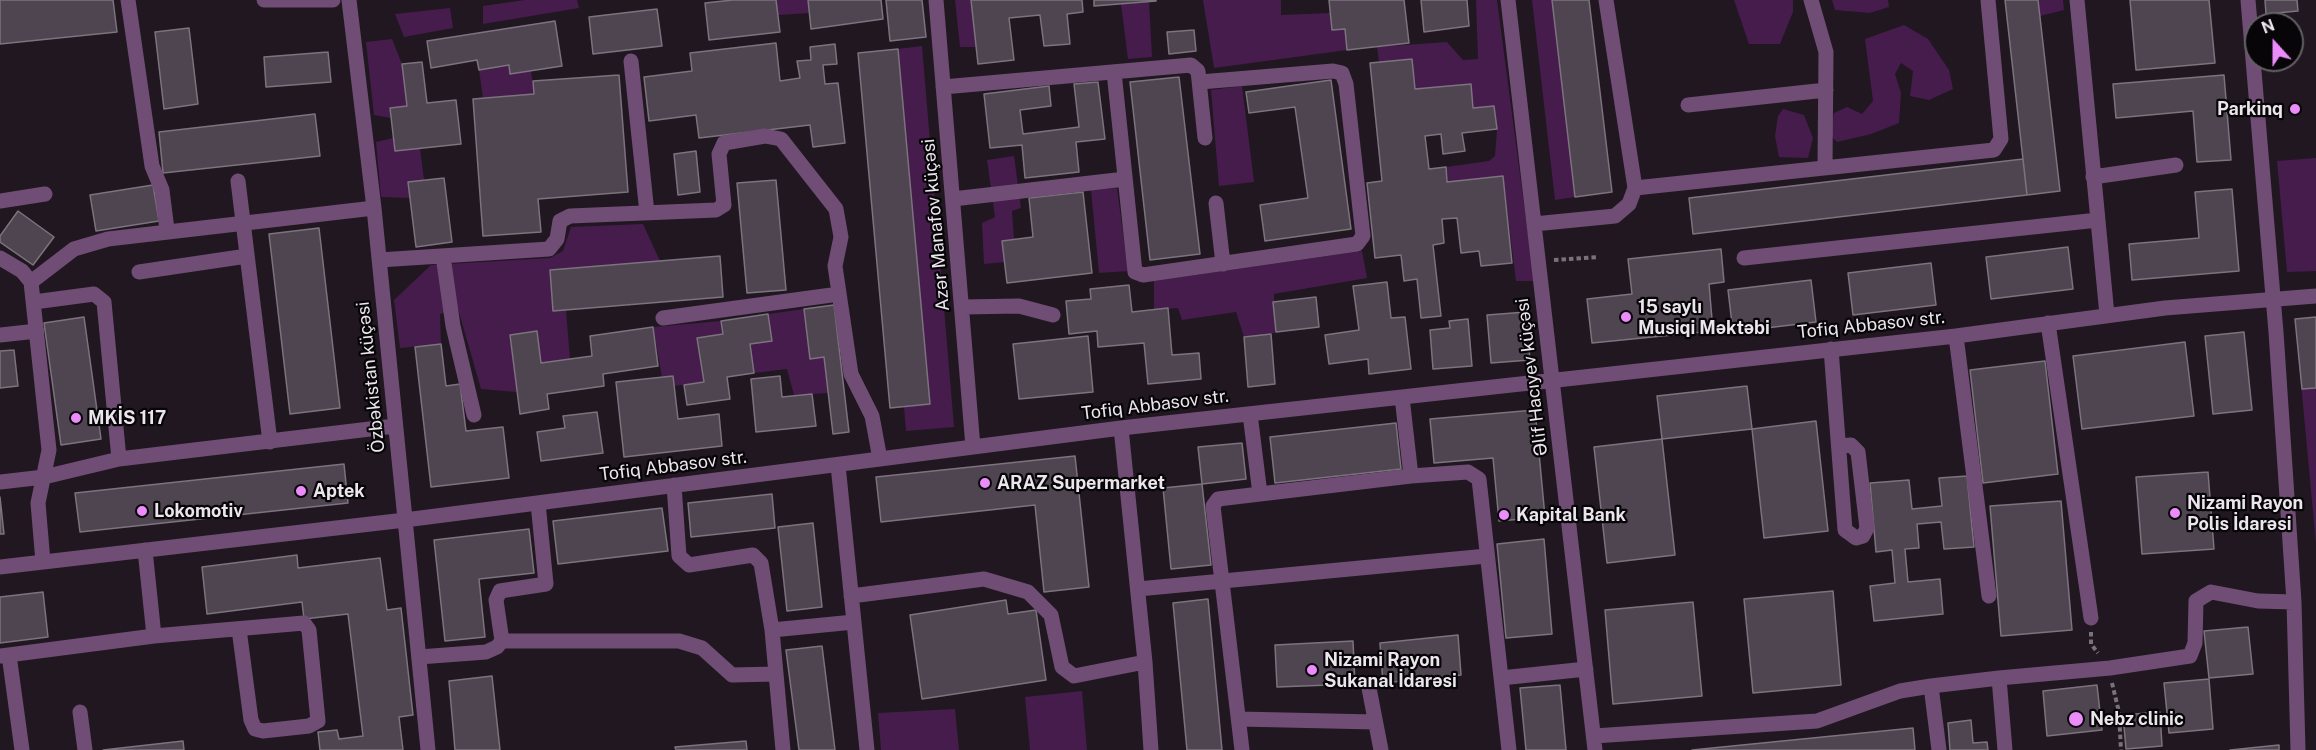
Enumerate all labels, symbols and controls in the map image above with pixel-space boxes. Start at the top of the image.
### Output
north arrow [2244,12,2304,72]
text: N [2259,15,2277,38]
place label: Parkinq [2217,98,2283,120]
marker: Parkinq [2288,102,2302,116]
street label: Azər Manafov küçəsi [918,138,954,312]
place label: 15 saylı Musiqi Məktəbi [1638,296,1770,338]
street label: Əlif Hacıyev küçəsi [1512,297,1552,457]
street label: Özbəkistan küçəsi [352,300,390,454]
street label: Tofiq Abbasov str. [1796,307,1946,343]
marker: 15 saylı Musiqi Məktəbi [1619,310,1633,324]
street label: Tofiq Abbasov str. [1080,385,1230,425]
place label: MKİS 117 [88,407,166,429]
marker: MKİS 117 [69,411,83,425]
street label: Tofiq Abbasov str. [598,446,748,486]
place label: ARAZ Supermarket [997,472,1165,494]
marker: ARAZ Supermarket [978,476,992,490]
place label: Aptek [313,480,365,502]
marker: Aptek [294,484,308,498]
place label: Nizami Rayon Polis İdarəsi [2187,492,2303,534]
place label: Lokomotiv [154,500,243,522]
marker: Lokomotiv [135,504,149,518]
place label: Kapital Bank [1516,504,1626,526]
marker: Nizami Rayon Polis İdarəsi [2168,506,2182,520]
marker: Kapital Bank [1497,508,1511,522]
place label: Nizami Rayon Sukanal İdarəsi [1324,649,1457,692]
marker: Nizami Rayon Sukanal İdarəsi [1305,663,1319,677]
place label: Nebz clinic [2090,708,2184,730]
marker: Nebz clinic [2067,710,2085,728]

